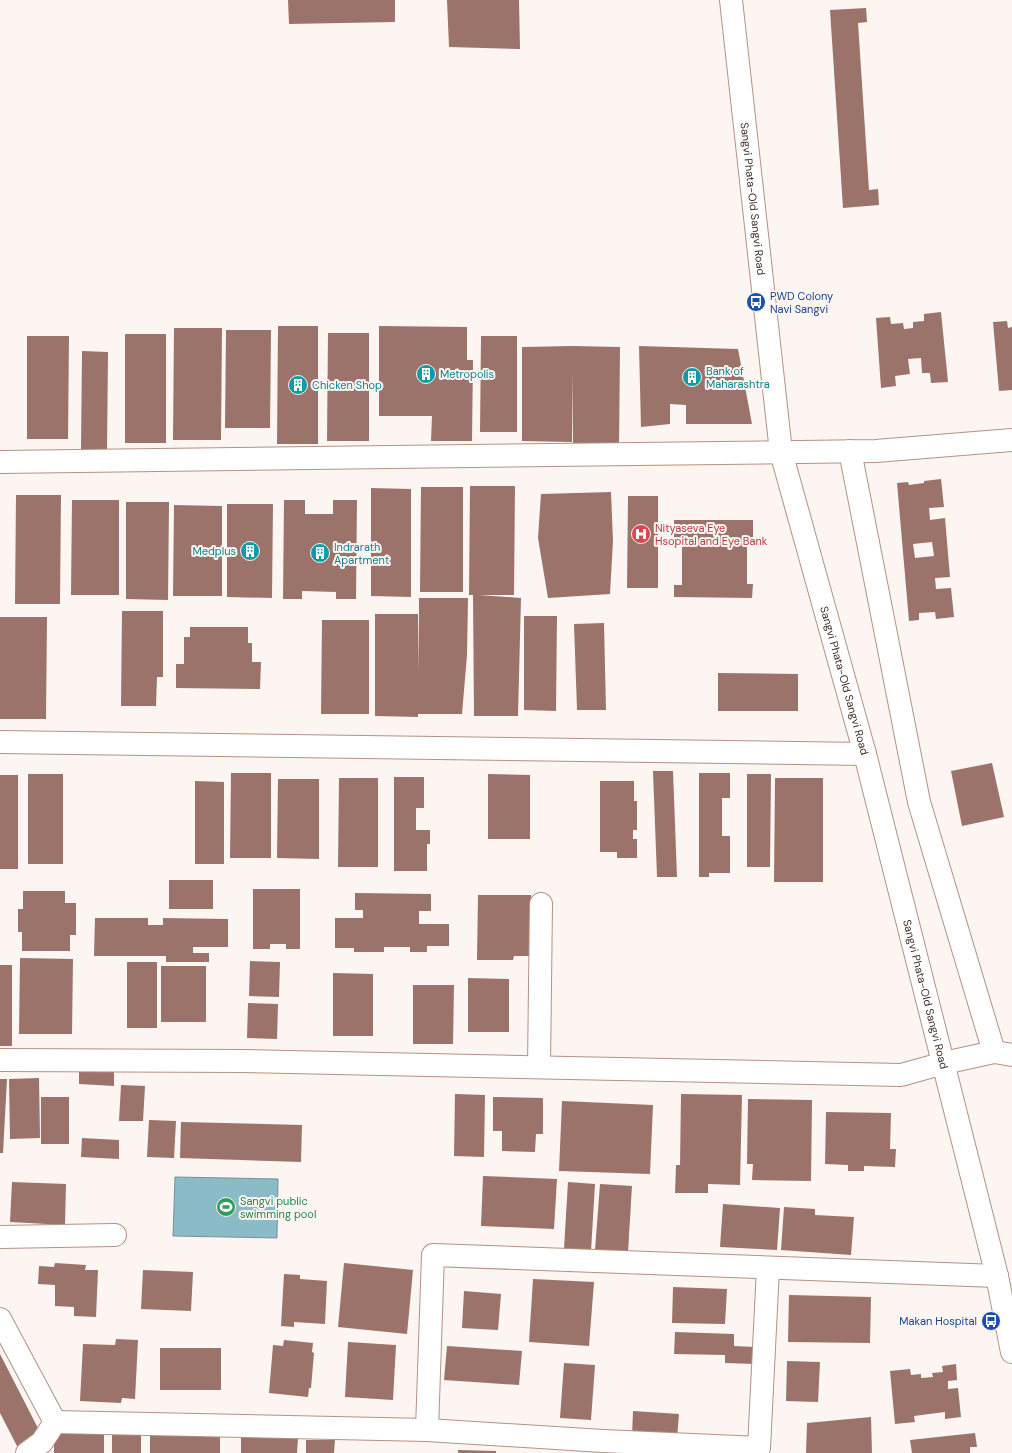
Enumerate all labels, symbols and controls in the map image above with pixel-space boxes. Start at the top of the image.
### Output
street label: Sangvi Phata-Old Sangvi Road [738,122,768,276]
place label: PWD Colony Navi Sangvi [770,289,833,316]
bus stop icon: PWD Colony Navi Sangvi [745,291,767,313]
building icon: Metropolis [415,363,437,385]
place label: Bank of Maharashtra [706,364,770,391]
building icon: Bank of Maharashtra [681,366,703,388]
place label: Metropolis [440,367,494,381]
building icon: Chicken Shop [287,374,309,396]
place label: Chicken Shop [312,378,382,392]
place label: Nityaseva Eye Hsopital and Eye Bank [655,521,768,548]
hospital icon: Nityaseva Eye Hsopital and Eye Bank [630,523,652,545]
building icon: Medplus [239,540,261,562]
place label: Indrarath Apartment [334,540,389,567]
building icon: Indrarath Apartment [309,542,331,564]
place label: Medplus [192,544,236,558]
street label: Sangvi Phata-Old Sangvi Road [817,605,872,757]
street label: Sangvi Phata-Old Sangvi Road [900,918,951,1071]
place label: Sangvi public swimming pool [240,1194,316,1221]
sports icon: Sangvi public swimming pool [215,1196,237,1218]
bus stop icon: Makan Hospital [980,1310,1002,1332]
place label: Makan Hospital [899,1314,977,1328]

